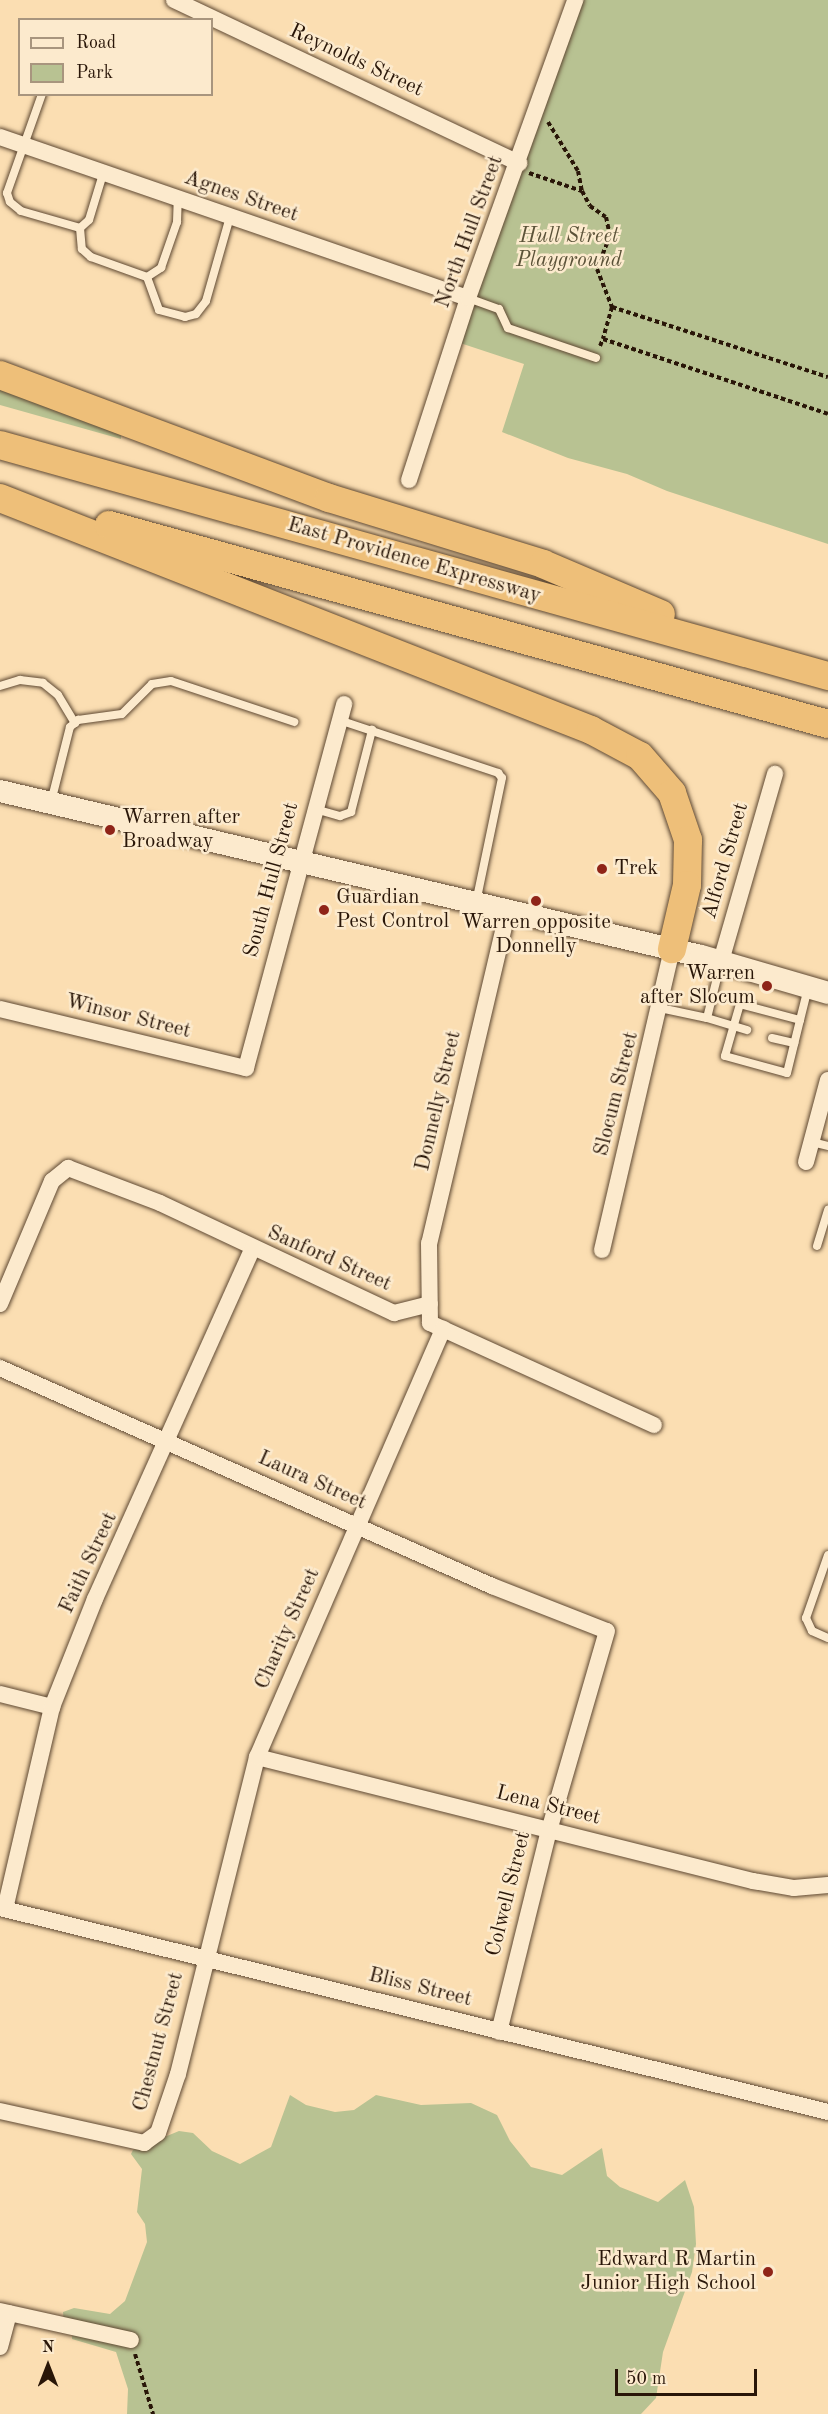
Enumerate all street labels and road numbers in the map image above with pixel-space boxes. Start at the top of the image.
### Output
street label: Reynolds Street [285,19,427,103]
street label: North Hull Street [431,152,509,312]
street label: Agnes Street [181,166,301,228]
street label: East Providence Expressway [284,513,544,609]
street label: South Hull Street [239,799,305,961]
street label: Alford Street [697,800,755,922]
street label: Winsor Street [63,989,193,1045]
street label: Donnelly Street [411,1028,467,1174]
street label: Slocum Street [589,1029,645,1159]
street label: Sanford Street [263,1220,395,1298]
street label: Laura Street [254,1446,370,1516]
street label: Faith Street [55,1508,123,1618]
street label: Charity Street [250,1564,326,1694]
street label: Lena Street [493,1781,603,1831]
street label: Colwell Street [481,1829,537,1959]
street label: Bliss Street [366,1963,474,2013]
street label: Chestnut Street [128,1970,190,2114]

